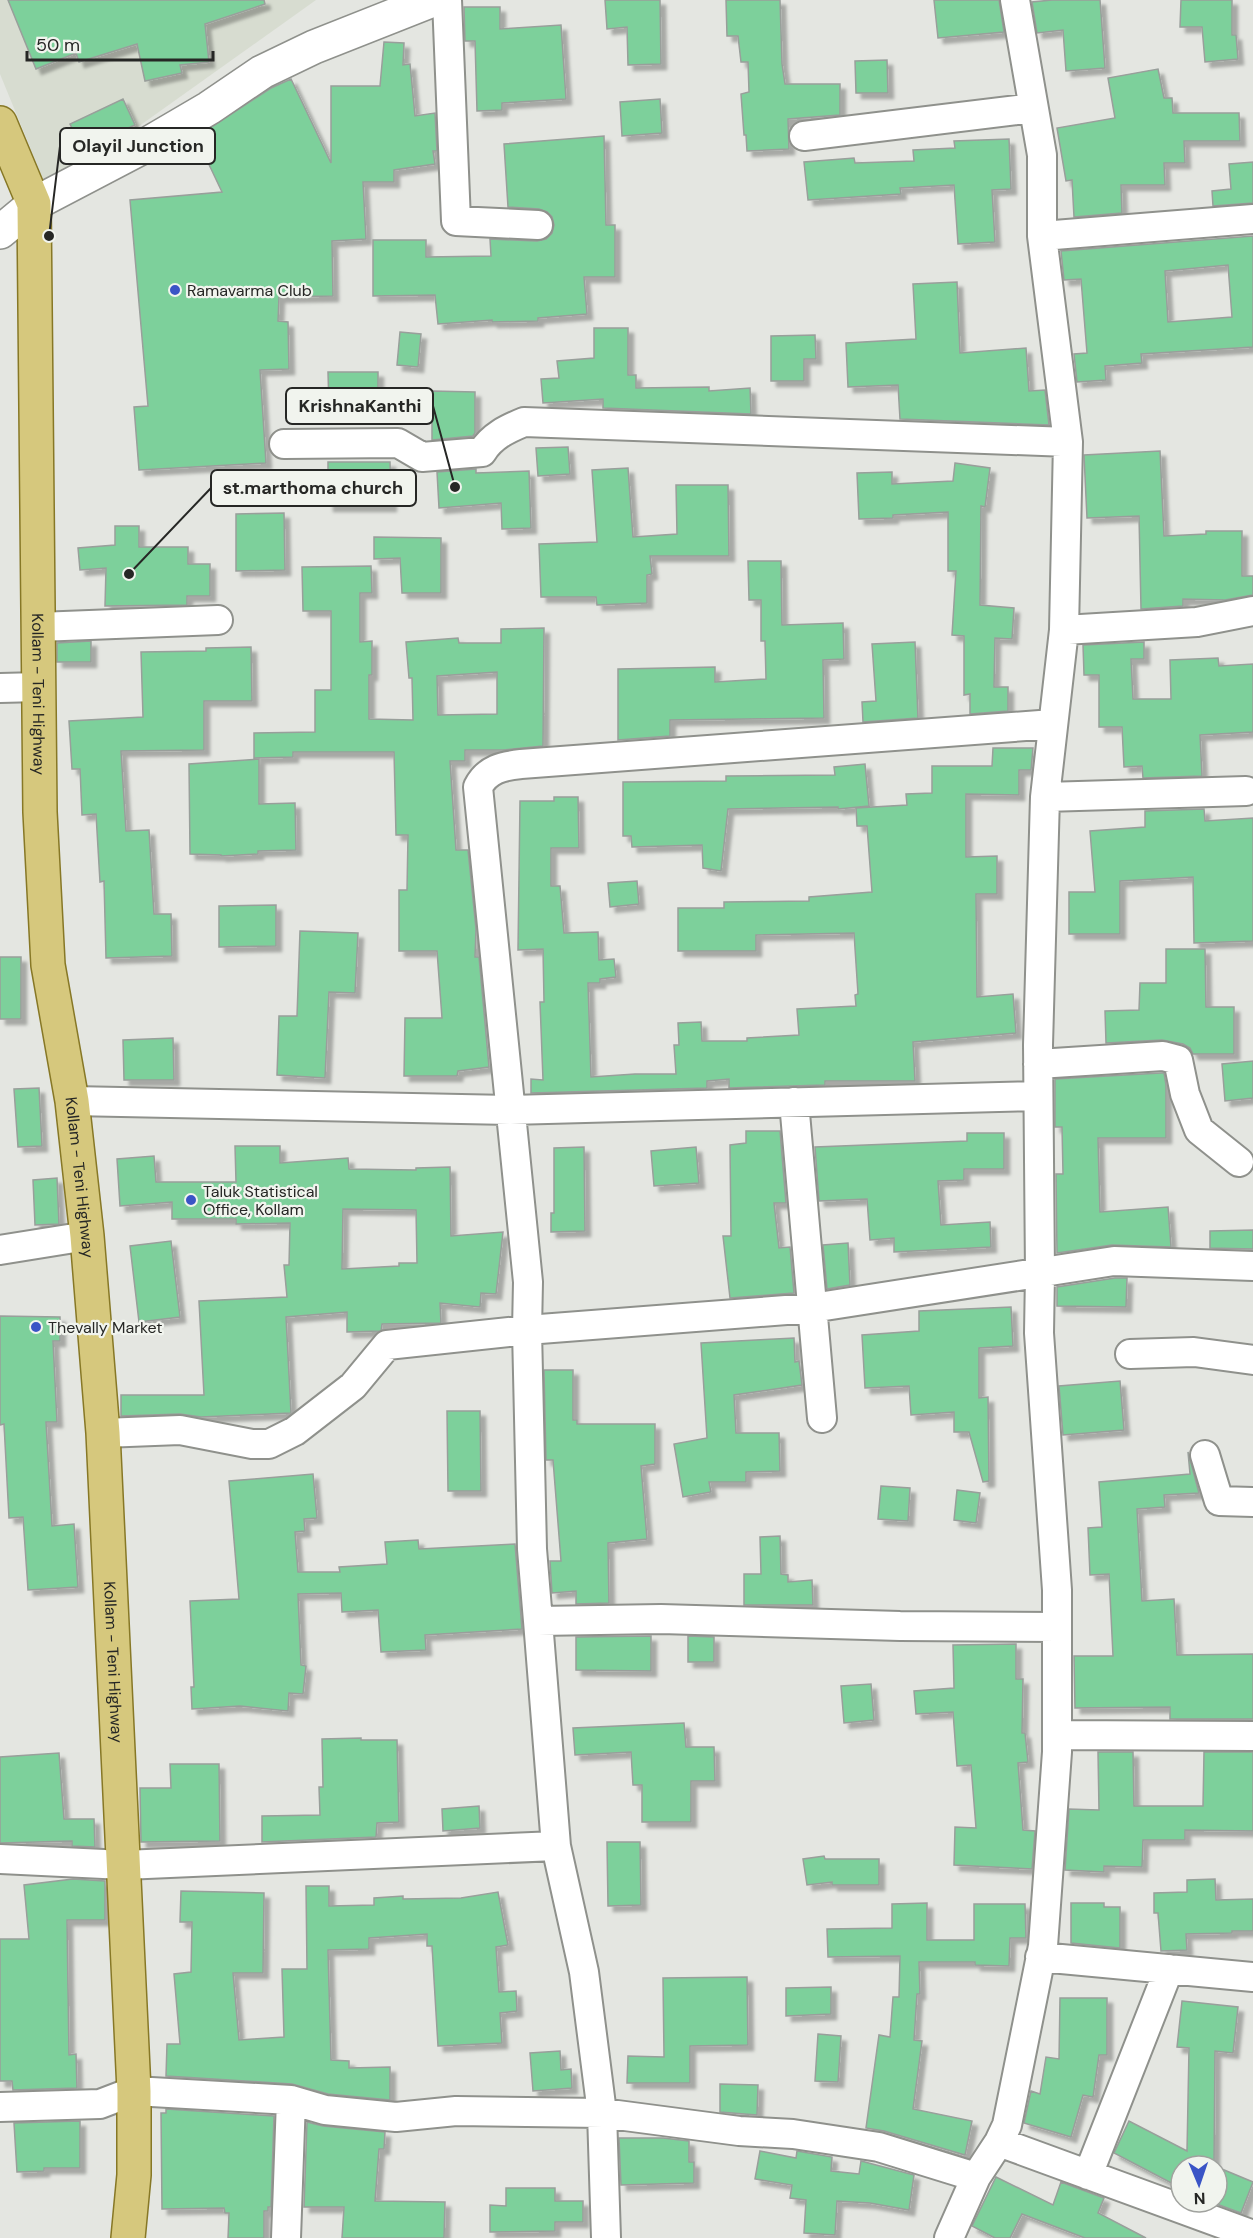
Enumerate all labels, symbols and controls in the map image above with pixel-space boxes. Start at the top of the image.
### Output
scale bar [27,24,213,62]
text: 50 m [36,33,80,57]
callout: Olayil Junction [60,128,215,164]
text: Olayil Junction [72,134,204,158]
place label: Ramavarma Club [187,280,312,301]
marker: Ramavarma Club [168,283,182,297]
callout: KrishnaKanthi [286,388,433,424]
text: KrishnaKanthi [298,394,422,418]
callout: st.marthoma church [211,470,416,506]
text: st.marthoma church [223,476,403,500]
street label: Kollam - Teni Highway [27,613,50,775]
street label: Kollam - Teni Highway [61,1096,99,1259]
place label: Taluk Statistical Office, Kollam [203,1181,318,1220]
marker: Taluk Statistical Office, Kollam [184,1193,198,1207]
place label: Thevally Market [48,1317,163,1338]
marker: Thevally Market [29,1320,43,1334]
street label: Kollam - Teni Highway [99,1581,128,1743]
north arrow [1169,2154,1229,2214]
text: N [1193,2188,1206,2209]

